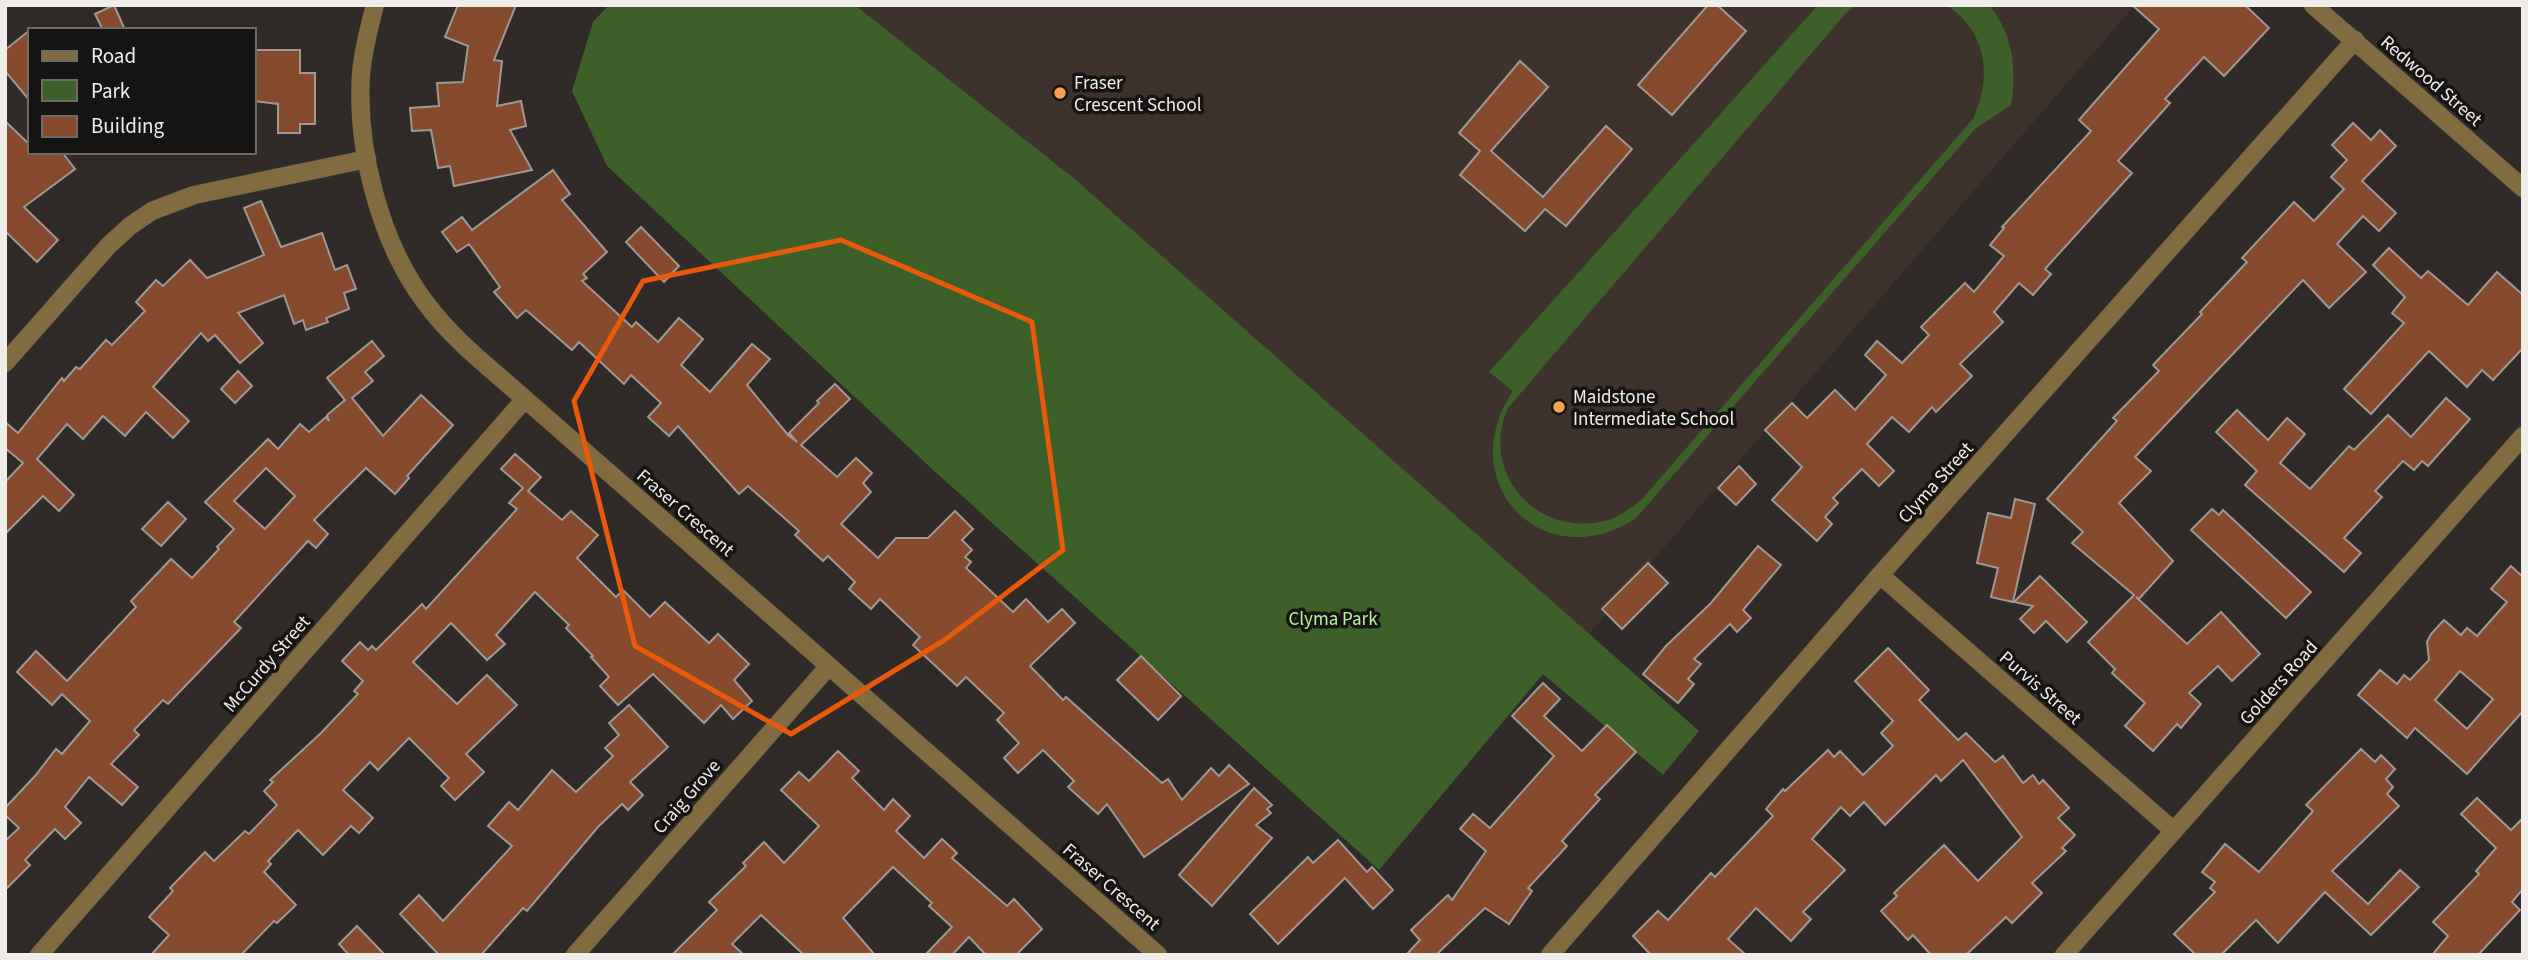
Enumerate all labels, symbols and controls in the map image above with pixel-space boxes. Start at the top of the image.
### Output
legend [28,28,256,154]
street label: Redwood Street [2374,29,2488,133]
text: Road [91,41,136,71]
place label: Fraser Crescent School [1074,70,1202,119]
text: Park [91,76,131,106]
marker: Fraser Crescent School [1052,85,1068,101]
text: Building [91,111,165,141]
place label: Maidstone Intermediate School [1573,384,1734,433]
marker: Maidstone Intermediate School [1551,399,1567,415]
street label: Clyma Street [1892,436,1980,530]
street label: Fraser Crescent [630,463,740,564]
park label: Clyma Park [1288,606,1378,633]
street label: McCurdy Street [217,609,317,718]
street label: Golders Road [2234,635,2325,731]
street label: Purvis Street [1993,645,2087,732]
street label: Craig Grove [647,754,727,840]
street label: Fraser Crescent [1056,837,1166,938]

